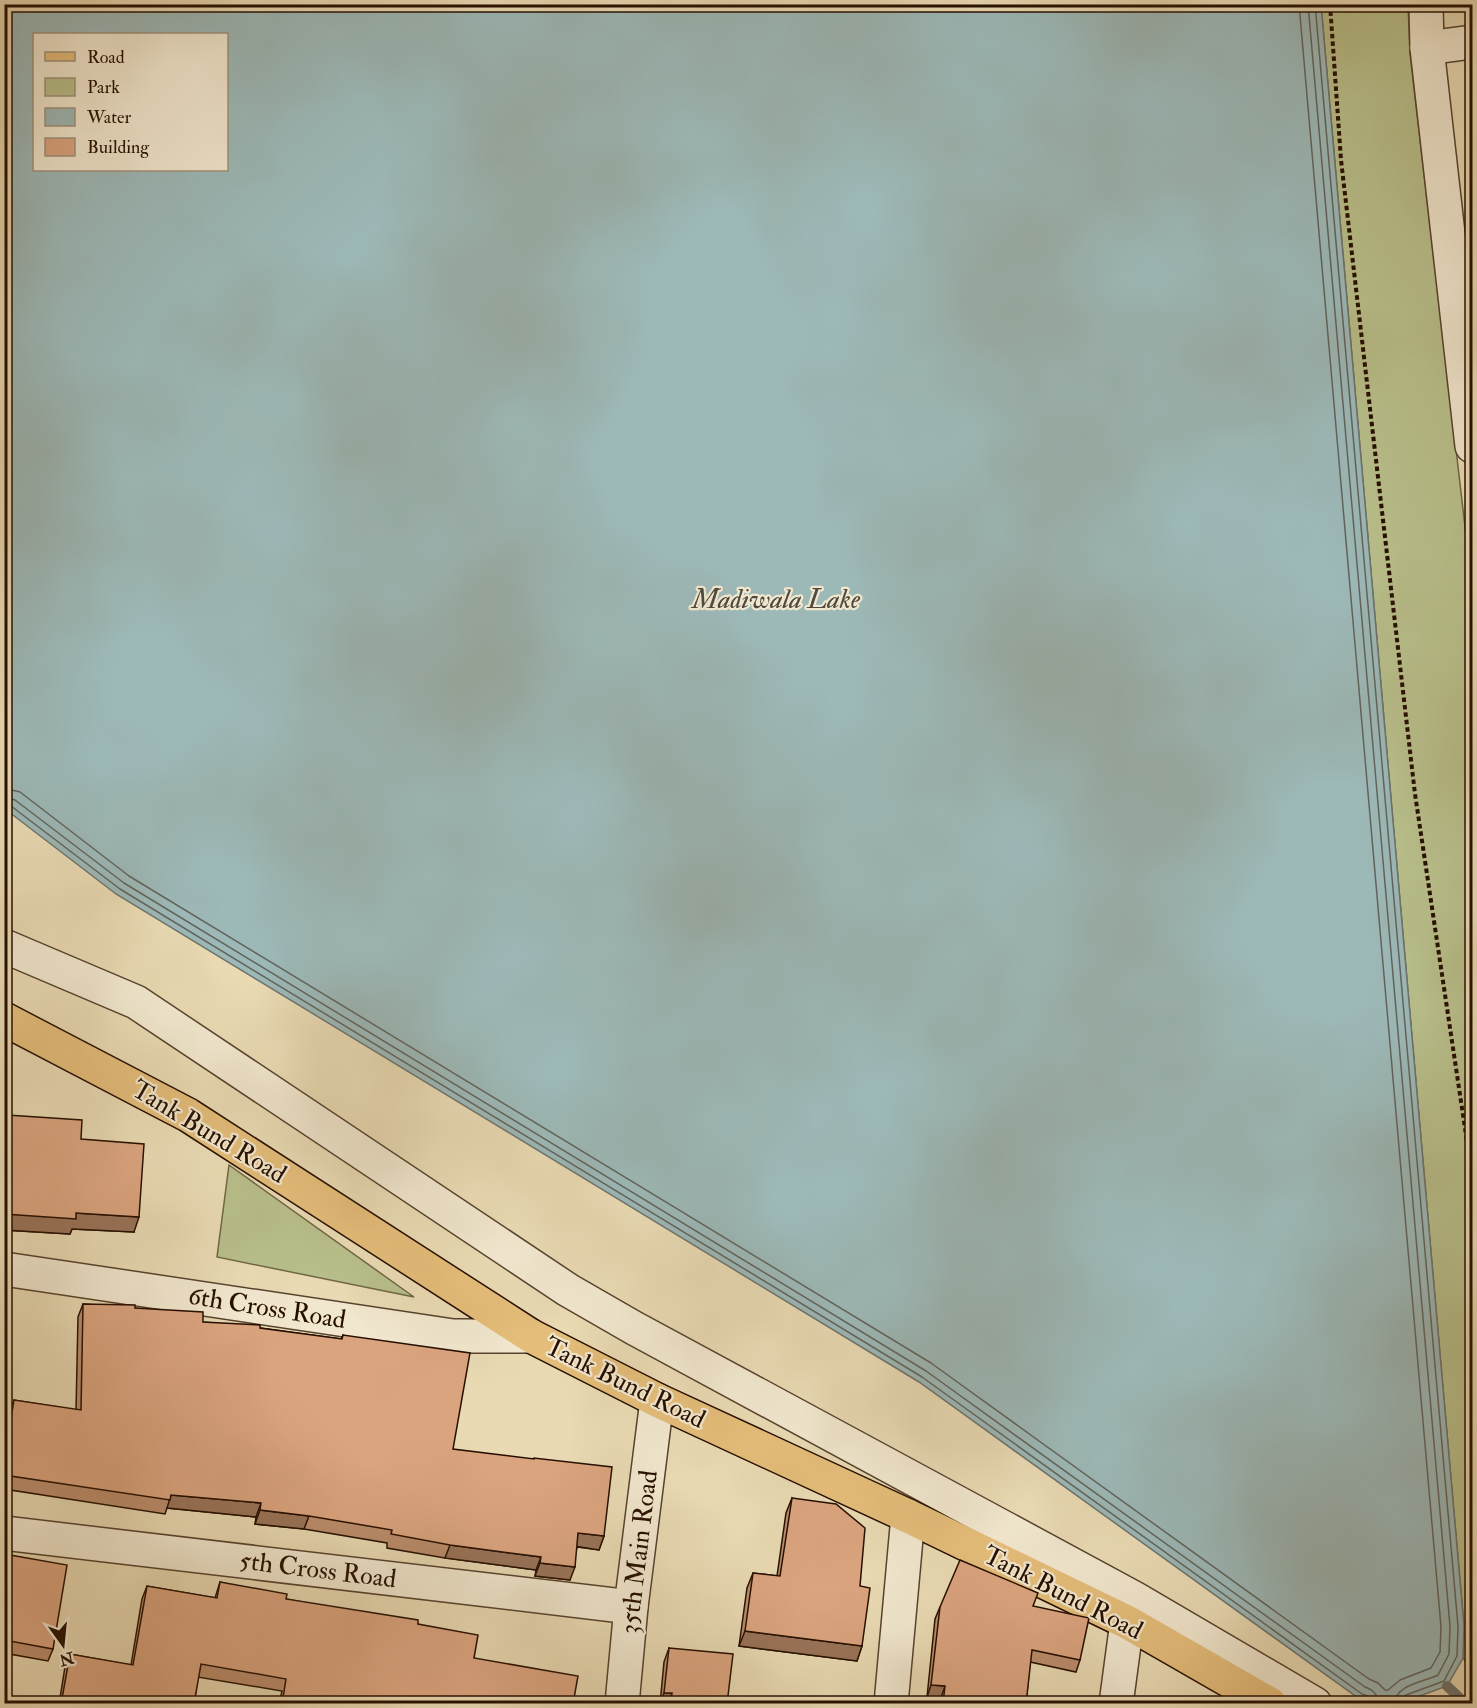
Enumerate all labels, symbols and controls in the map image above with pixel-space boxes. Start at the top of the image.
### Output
legend [33,33,228,171]
text: Road [87,46,125,69]
text: Park [87,76,120,99]
text: Water [86,106,131,129]
text: Building [87,136,150,159]
water label: Madiwala Lake [690,583,861,616]
street label: Tank Bund Road [126,1073,292,1191]
street label: 6th Cross Road [186,1280,348,1336]
street label: Tank Bund Road [539,1330,711,1436]
street label: 35th Main Road [613,1468,665,1636]
street label: Tank Bund Road [978,1539,1148,1647]
street label: 5th Cross Road [238,1545,398,1596]
north arrow [33,1615,93,1675]
text: N [56,1647,77,1670]

